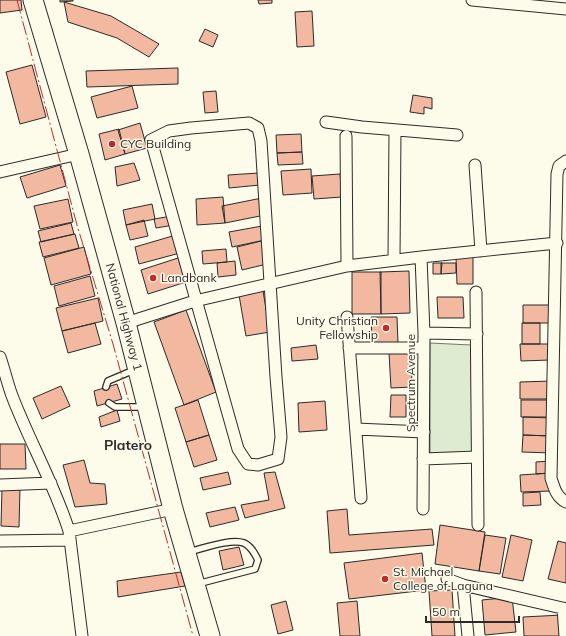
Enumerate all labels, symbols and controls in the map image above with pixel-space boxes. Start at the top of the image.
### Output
place label: CYC Building [120,136,191,151]
marker: CYC Building [107,139,117,149]
street label: National Highway 1 [103,261,146,372]
place label: Landbank [161,270,217,285]
marker: Landbank [148,273,158,283]
place label: Unity Christian Fellowship [296,313,378,342]
marker: Unity Christian Fellowship [381,323,391,333]
street label: Spectrum Avenue [403,334,418,432]
district label: Platero [104,436,152,454]
place label: St. Michael College of Laguna [393,564,493,593]
marker: St. Michael College of Laguna [380,574,390,584]
scale bar [426,598,519,624]
text: 50 m [432,604,460,619]

